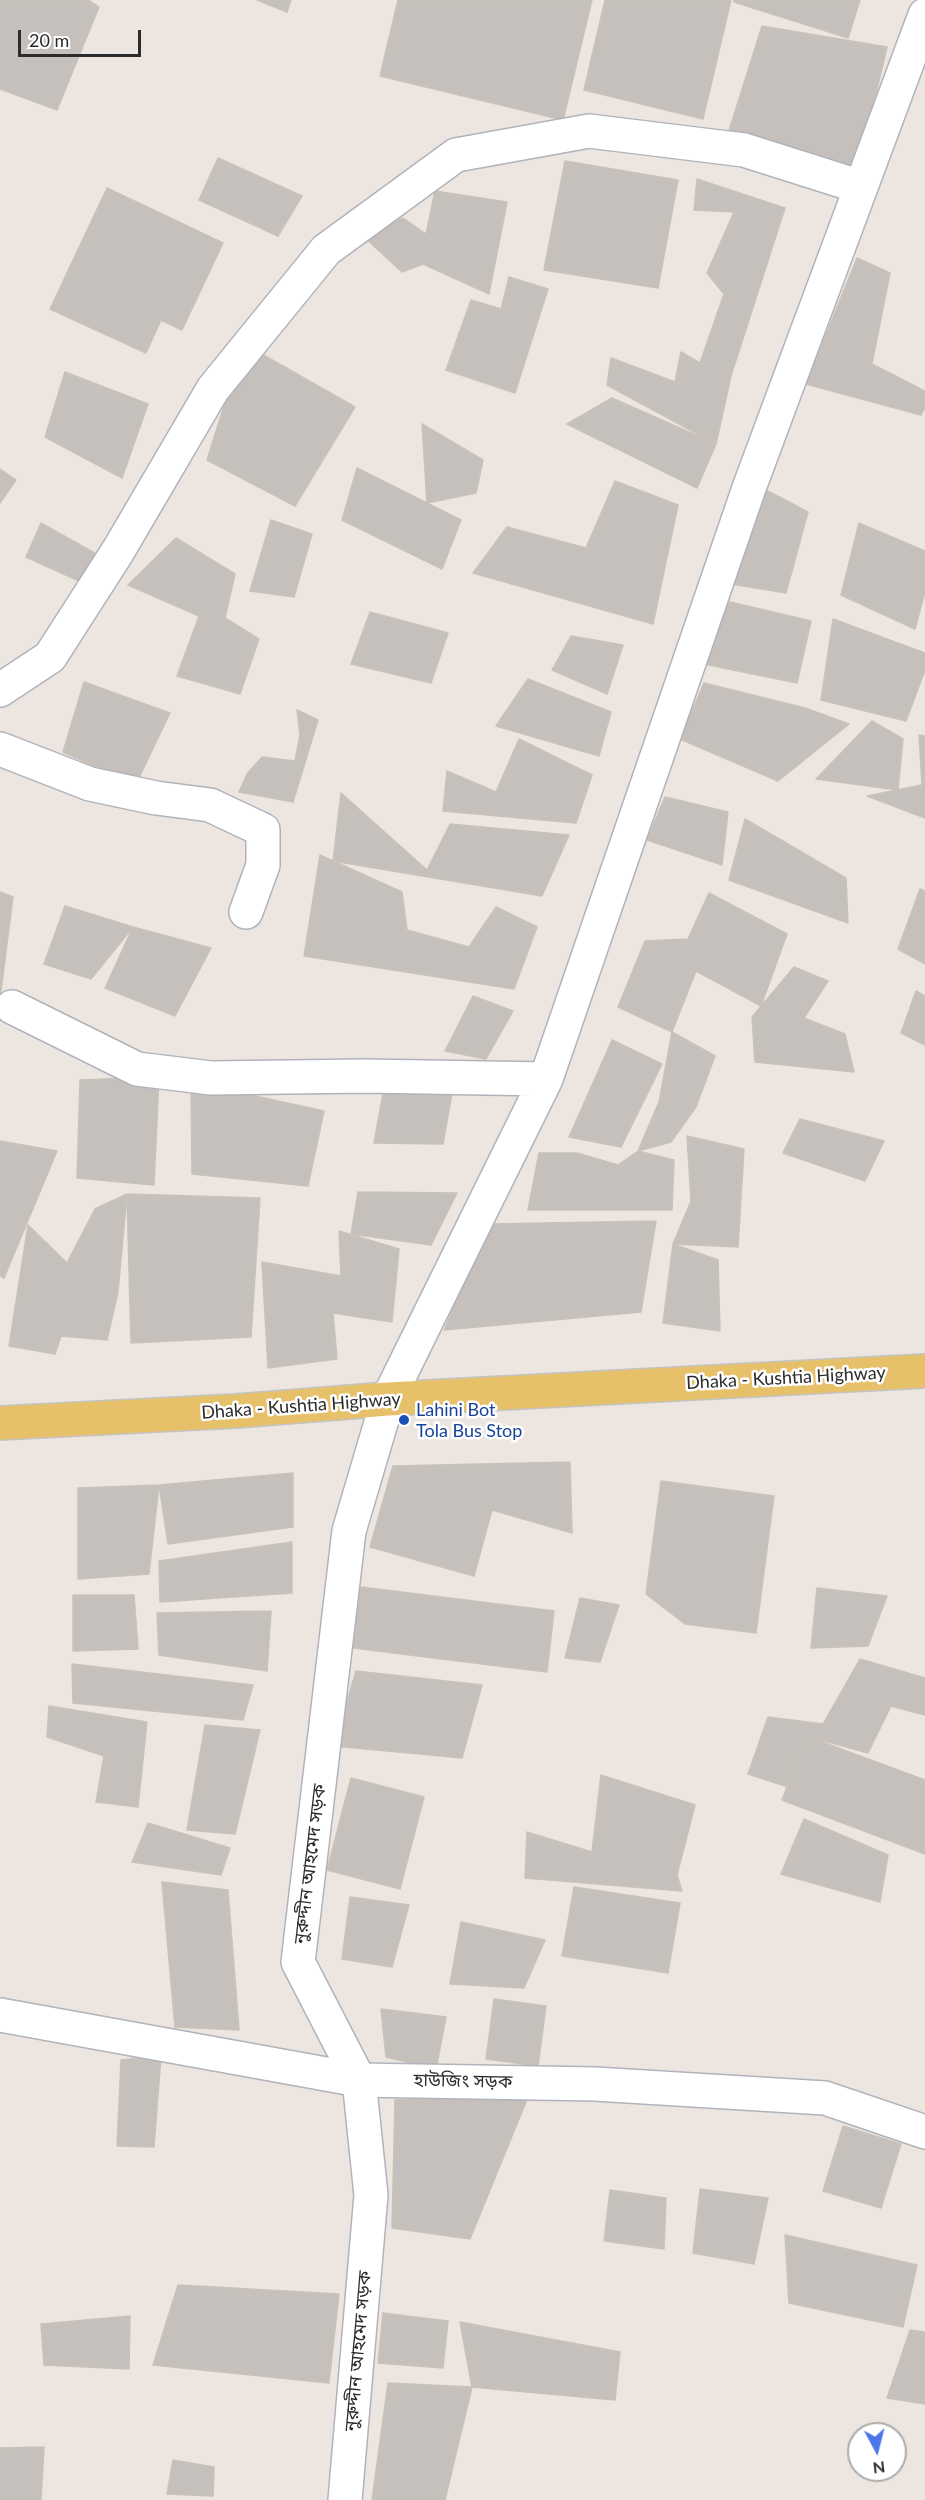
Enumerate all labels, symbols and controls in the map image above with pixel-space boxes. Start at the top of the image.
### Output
scale bar [21,18,144,56]
text: 20 m [29,29,69,51]
street label: Dhaka - Kushtia Highway [686,1362,886,1394]
street label: Dhaka - Kushtia Highway [201,1388,401,1424]
place label: Lahini Bot Tola Bus Stop [416,1399,522,1442]
marker: Lahini Bot Tola Bus Stop [397,1413,411,1427]
street label: নুরুদ্দীন আহমেদ সড়ক [289,1783,331,1945]
street label: হাউজিং সড়ক [414,2069,512,2093]
street label: নুরুদ্দীন আহমেদ সড়ক [340,2270,376,2432]
north arrow [847,2422,907,2482]
text: N [872,2458,886,2479]

